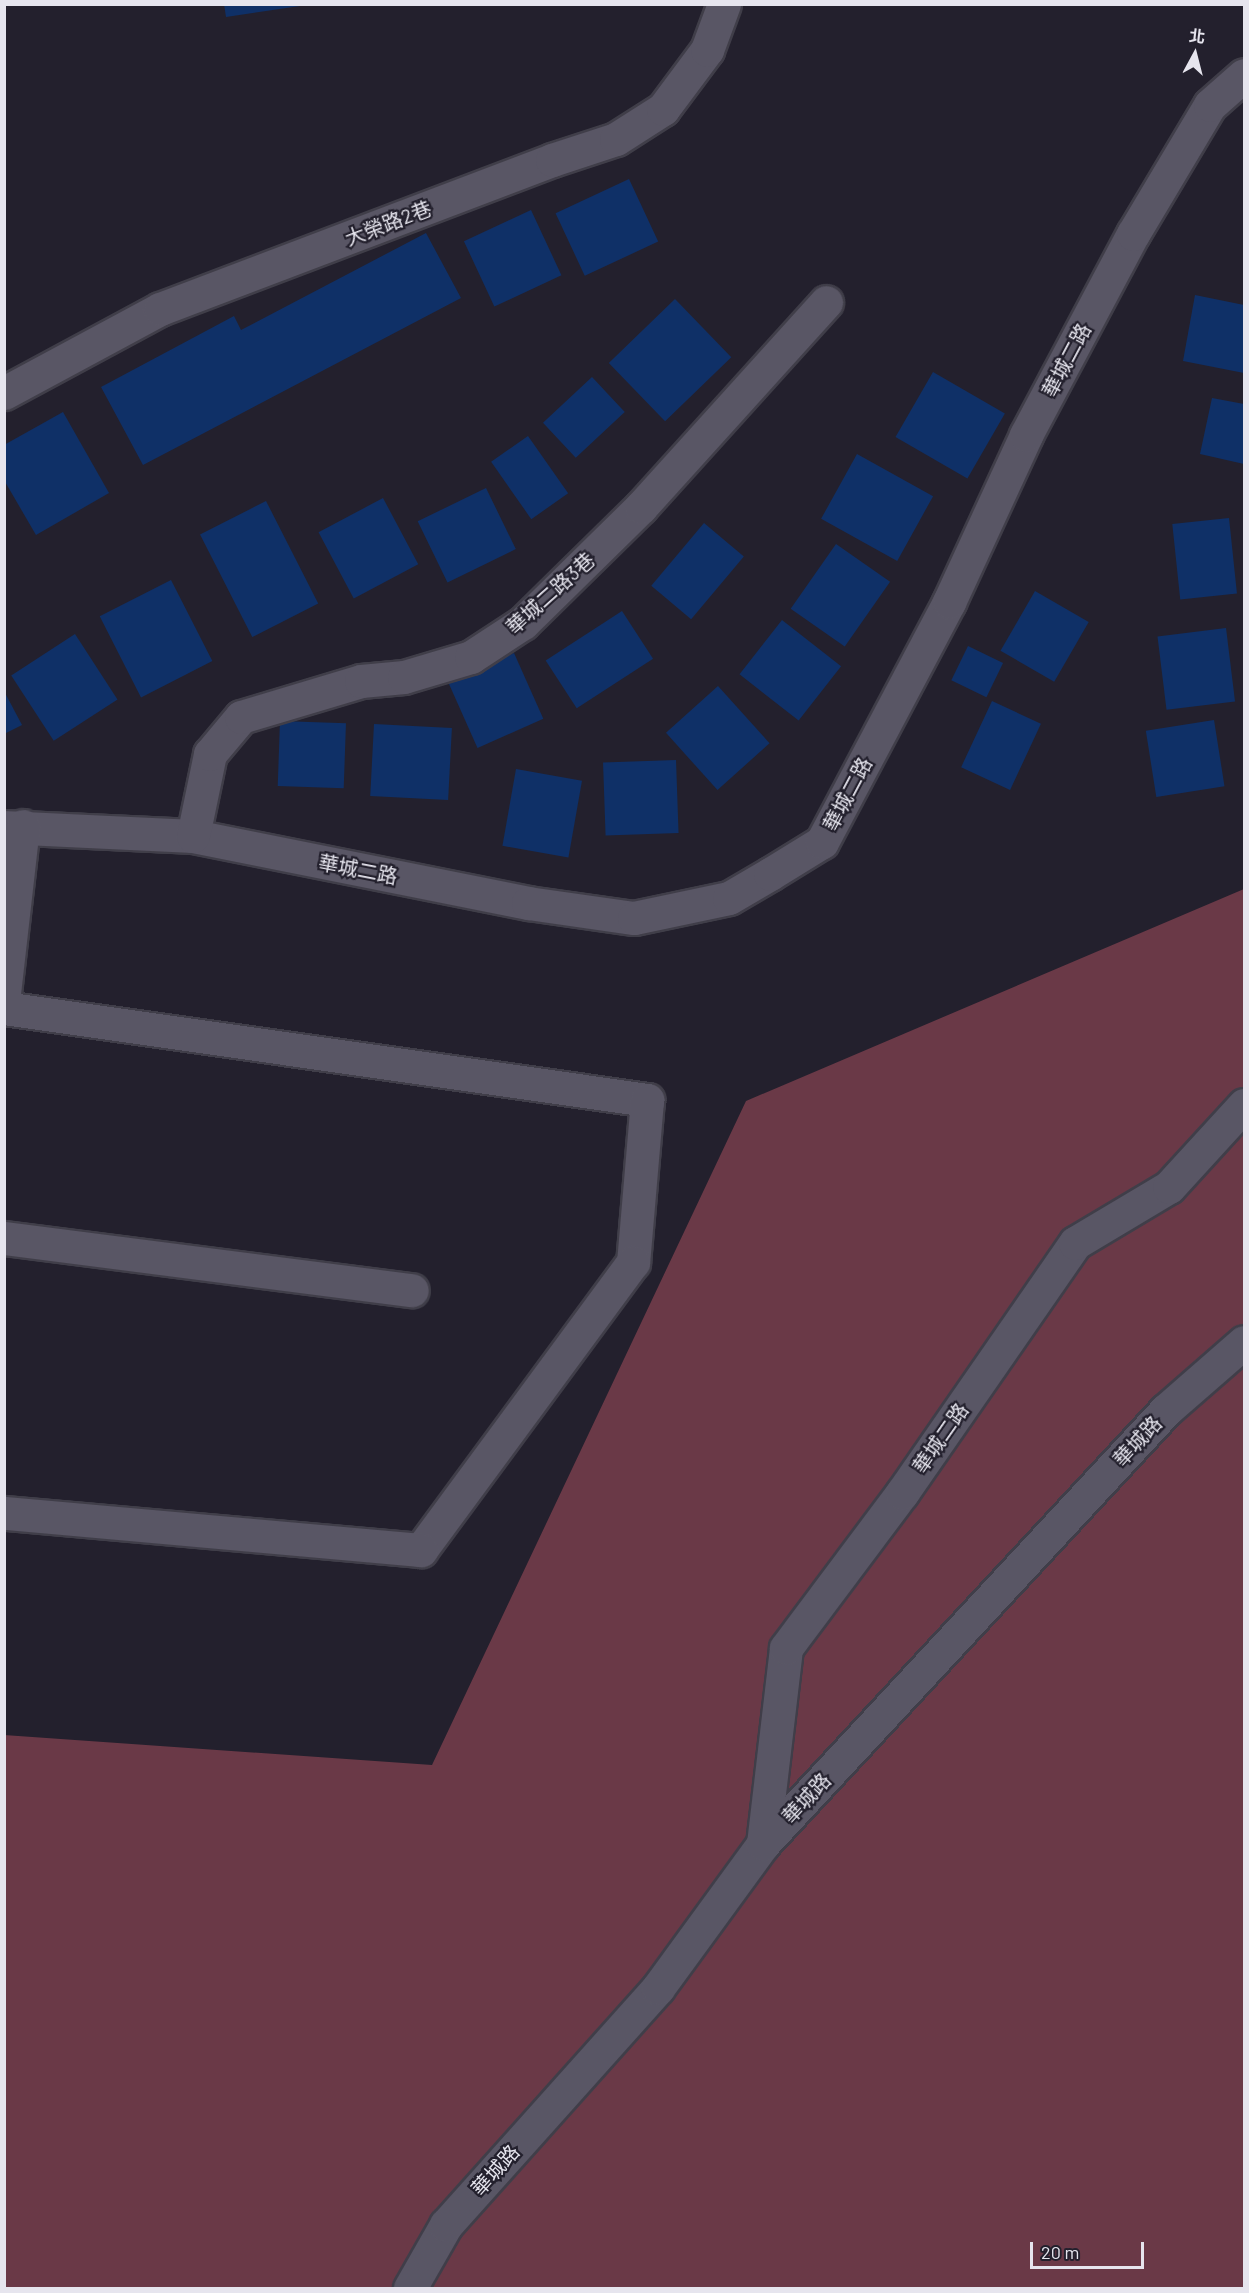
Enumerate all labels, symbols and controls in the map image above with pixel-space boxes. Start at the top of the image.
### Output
north arrow [1165,24,1225,84]
text: 北 [1188,25,1206,46]
street label: 大榮路2巷 [341,196,435,250]
street label: 華城二路 [1037,319,1095,401]
street label: 華城二路3巷 [501,547,599,639]
street label: 華城二路 [818,753,876,835]
street label: 華城二路 [316,850,400,888]
street label: 華城二路 [907,1398,973,1478]
street label: 華城路 [1108,1411,1166,1471]
street label: 華城路 [777,1768,835,1828]
street label: 華城路 [466,2140,524,2200]
scale bar [1033,2230,1147,2268]
text: 20 m [1041,2241,1079,2263]

